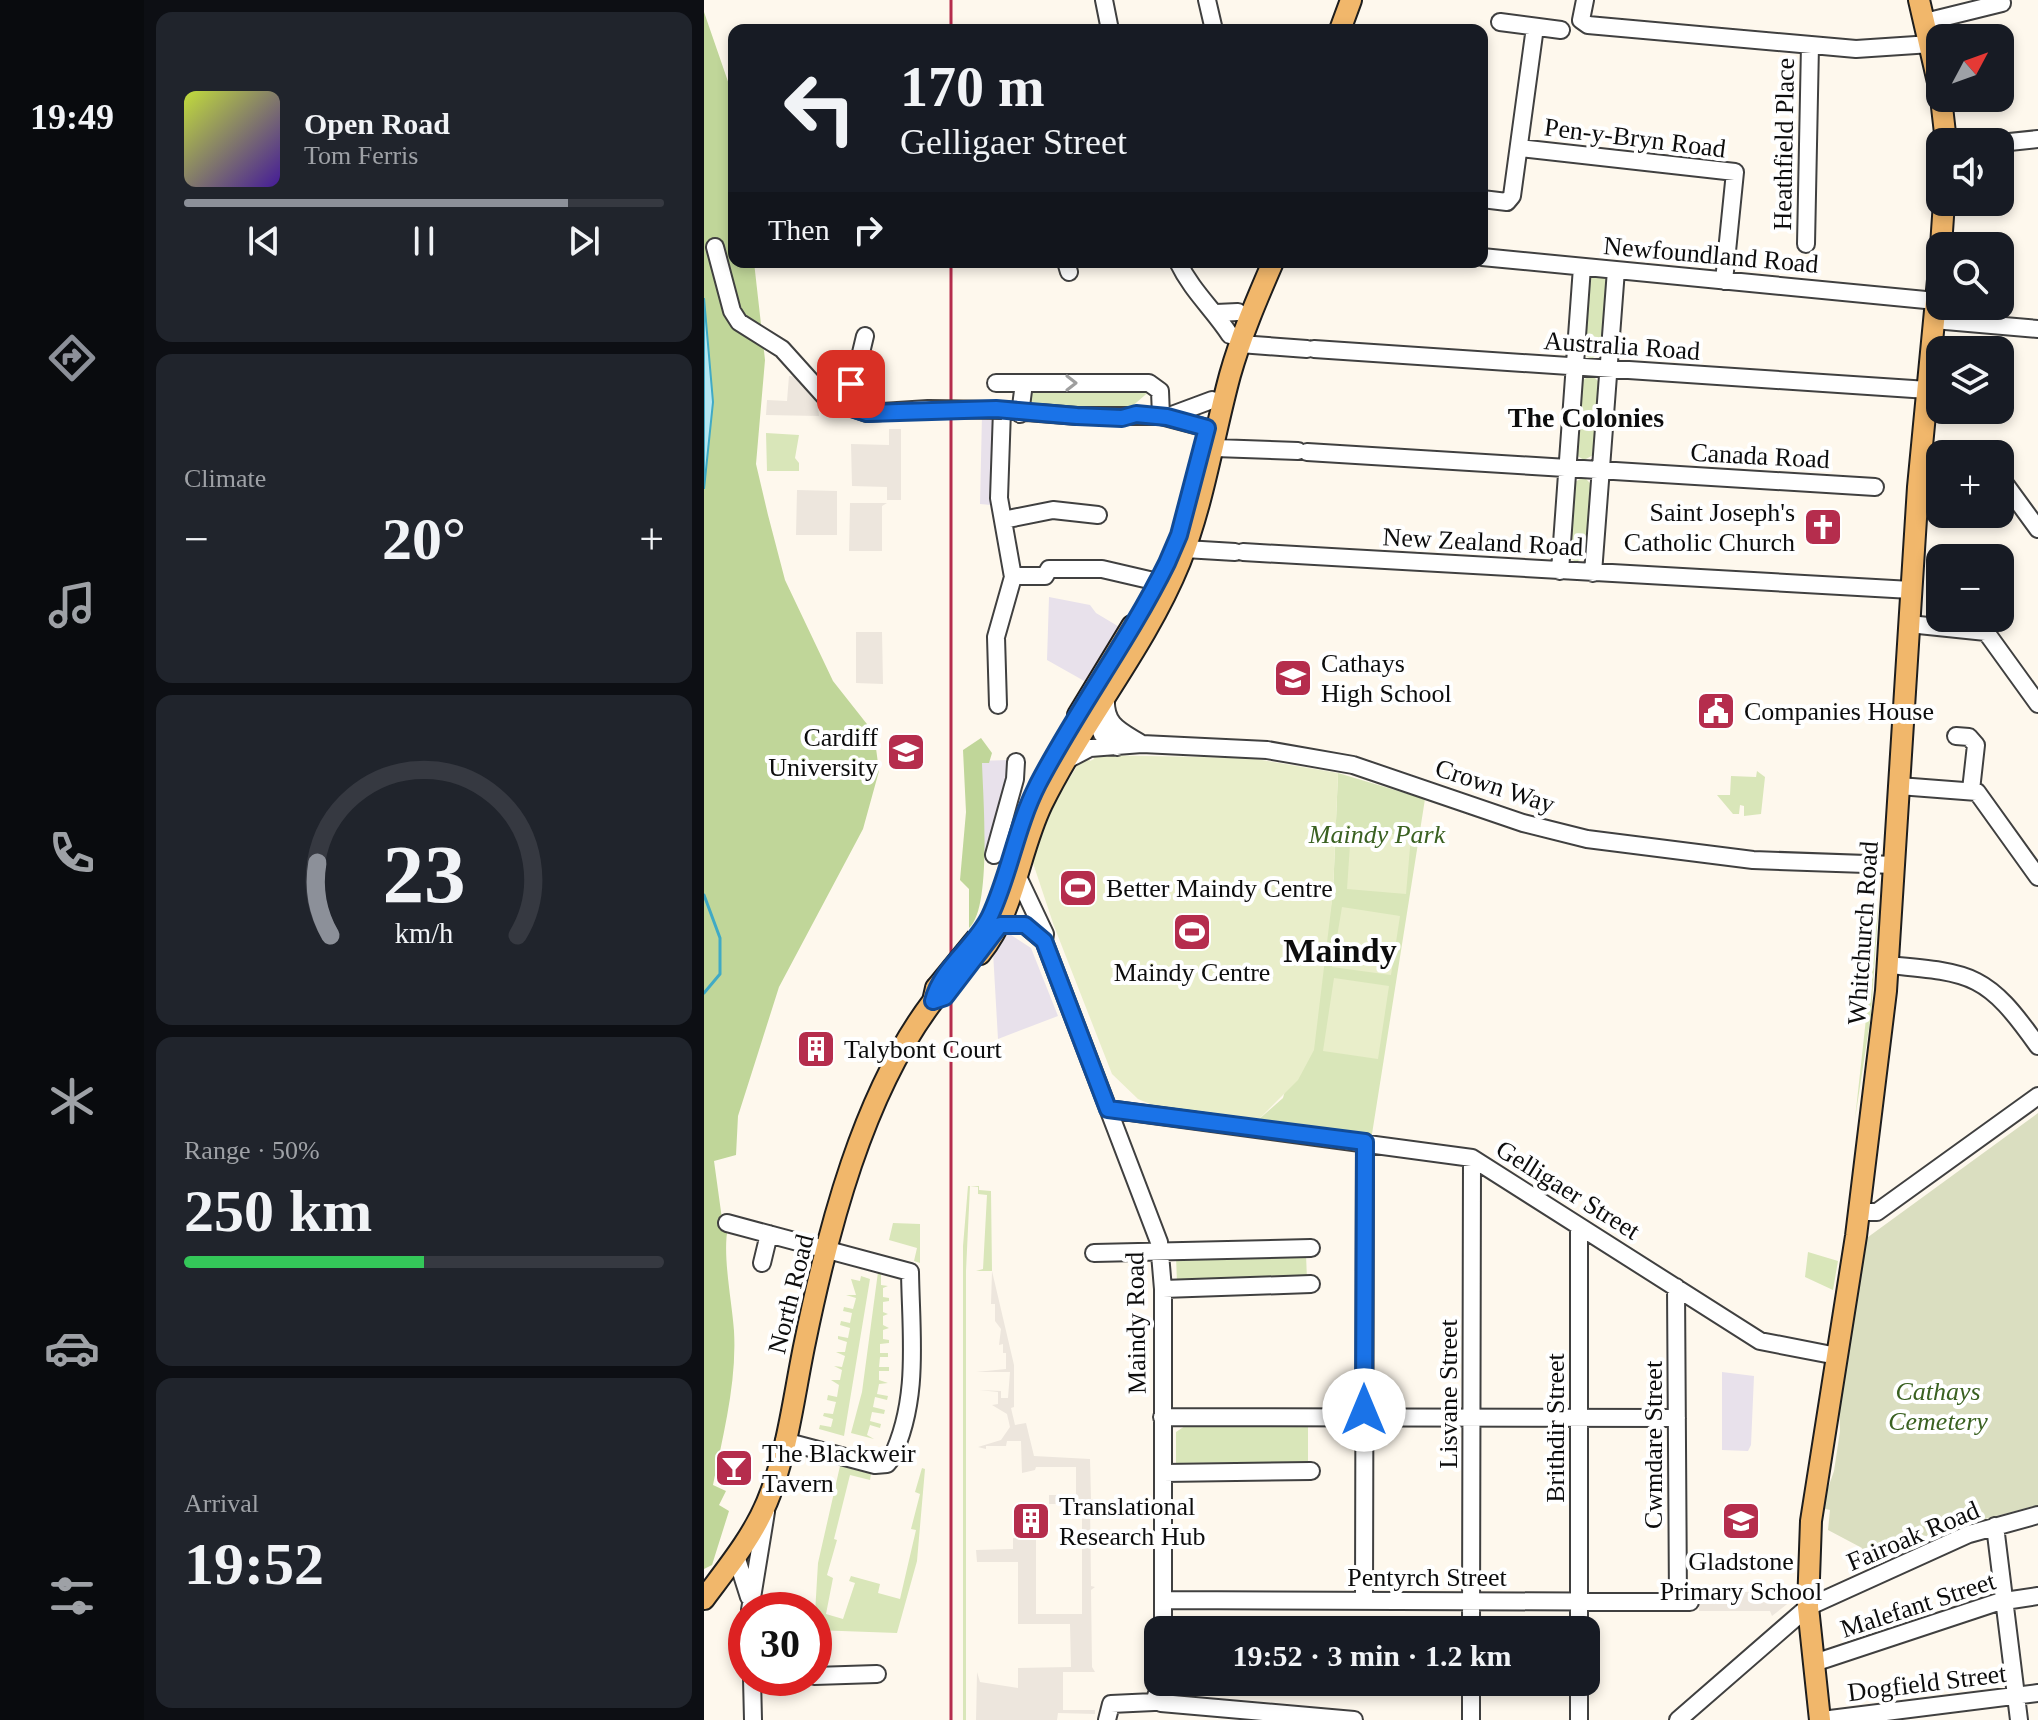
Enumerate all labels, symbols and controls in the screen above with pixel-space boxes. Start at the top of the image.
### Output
north arrow [1926,24,2014,112]
map controls [1926,24,2014,632]
icon: left [768,56,872,160]
text: 170 m [900,56,1045,118]
street label: Heathfield Place [1768,57,1800,231]
text: 19:49 [30,97,114,137]
text: Open Road [304,107,450,140]
street label: Pen-y-Bryn Road [1543,112,1727,164]
text: Gelligaer Street [900,122,1127,162]
button: sound [1926,128,2014,216]
text: Tom Ferris [304,141,418,170]
icon: right [846,208,890,252]
text: Then [768,213,830,246]
icon: previous [242,219,286,263]
icon: pause [402,219,446,263]
icon: next [562,219,606,263]
street label: Newfoundland Road [1602,231,1820,279]
button: search [1926,232,2014,320]
street label: Australia Road [1543,326,1701,366]
icon: directions [44,330,100,386]
button: layers [1926,336,2014,424]
pin [817,350,885,418]
icon: arrive [829,362,873,406]
one-way arrow [1065,374,1078,392]
district label: The Colonies [1508,402,1664,433]
street label: Canada Road [1690,438,1830,474]
button: + [1926,440,2014,528]
text: Climate [184,464,266,493]
place label: Saint Joseph's Catholic Church [1624,498,1795,557]
text: 20° [382,506,466,572]
church icon: Saint Joseph's Catholic Church [1802,506,1844,548]
text: − [184,515,209,564]
text: + [639,515,664,564]
street label: New Zealand Road [1382,522,1584,562]
button: − [1926,544,2014,632]
icon: music [44,577,100,633]
place label: Cathays High School [1321,649,1452,708]
school or university icon: Cathays High School [1272,657,1314,699]
public building icon: Companies House [1695,690,1737,732]
place label: Companies House [1744,697,1934,726]
place label: Cardiff University [768,723,878,782]
school or university icon: Cardiff University [885,731,927,773]
street label: Crown Way [1432,753,1558,819]
park label: Maindy Park [1308,820,1446,849]
icon: phone [44,825,100,881]
text: 23 [382,828,466,920]
street label: Whitchurch Road [1842,840,1884,1026]
sports icon: Better Maindy Centre [1057,867,1099,909]
place label: Better Maindy Centre [1106,874,1333,903]
sports icon: Maindy Centre [1171,911,1213,953]
text: km/h [395,918,453,949]
district label: Maindy [1283,932,1397,969]
place label: Maindy Centre [1114,958,1270,987]
building icon: Talybont Court [795,1028,837,1070]
place label: Talybont Court [844,1035,1003,1064]
icon: climate [44,1073,100,1129]
street label: Gelligaer Street [1491,1134,1646,1246]
text: Range · 50% [184,1136,320,1165]
text: 250 km [184,1178,372,1244]
street label: North Road [762,1231,820,1357]
street label: Maindy Road [1120,1252,1152,1394]
street label: Lisvane Street [1434,1319,1463,1469]
icon: car [44,1320,100,1376]
street label: Brithdir Street [1541,1352,1570,1503]
street label: Cwmdare Street [1639,1360,1668,1529]
position arrow [1322,1368,1406,1452]
park label: Cathays Cemetery [1888,1377,1988,1436]
place label: The Blackweir Tavern [762,1439,916,1498]
bar icon: The Blackweir Tavern [713,1447,755,1489]
text: Arrival [184,1489,259,1518]
place label: Translational Research Hub [1059,1492,1206,1551]
street label: Fairoak Road [1843,1495,1983,1577]
building icon: Translational Research Hub [1010,1500,1052,1542]
school or university icon: Gladstone Primary School [1720,1500,1762,1542]
text: 19:52 [184,1531,324,1597]
place label: Gladstone Primary School [1660,1547,1822,1606]
street label: Pentyrch Street [1347,1563,1508,1592]
street label: Malefant Street [1837,1566,2000,1644]
icon: filters [44,1568,100,1624]
speed limit sign: 30 [728,1592,832,1696]
text: 19:52 · 3 min · 1.2 km [1232,1639,1512,1672]
street label: Dogfield Street [1846,1659,2009,1707]

